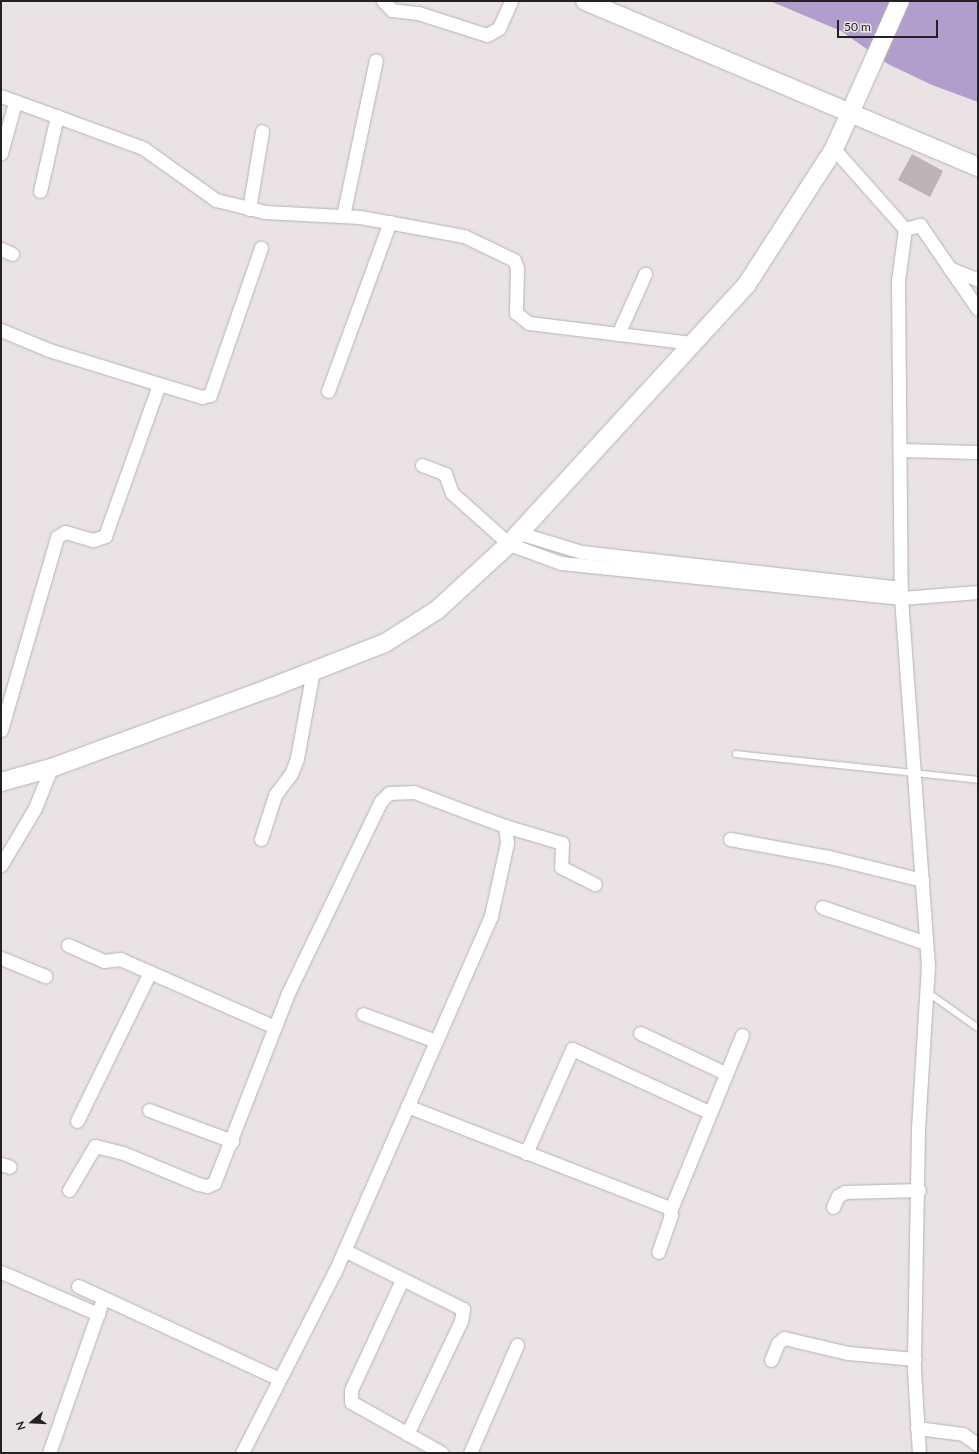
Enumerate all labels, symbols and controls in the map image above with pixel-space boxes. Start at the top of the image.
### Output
scale bar [839,12,940,38]
text: 50 m [844,19,871,34]
north arrow [12,1402,52,1442]
text: N [13,1420,28,1432]

